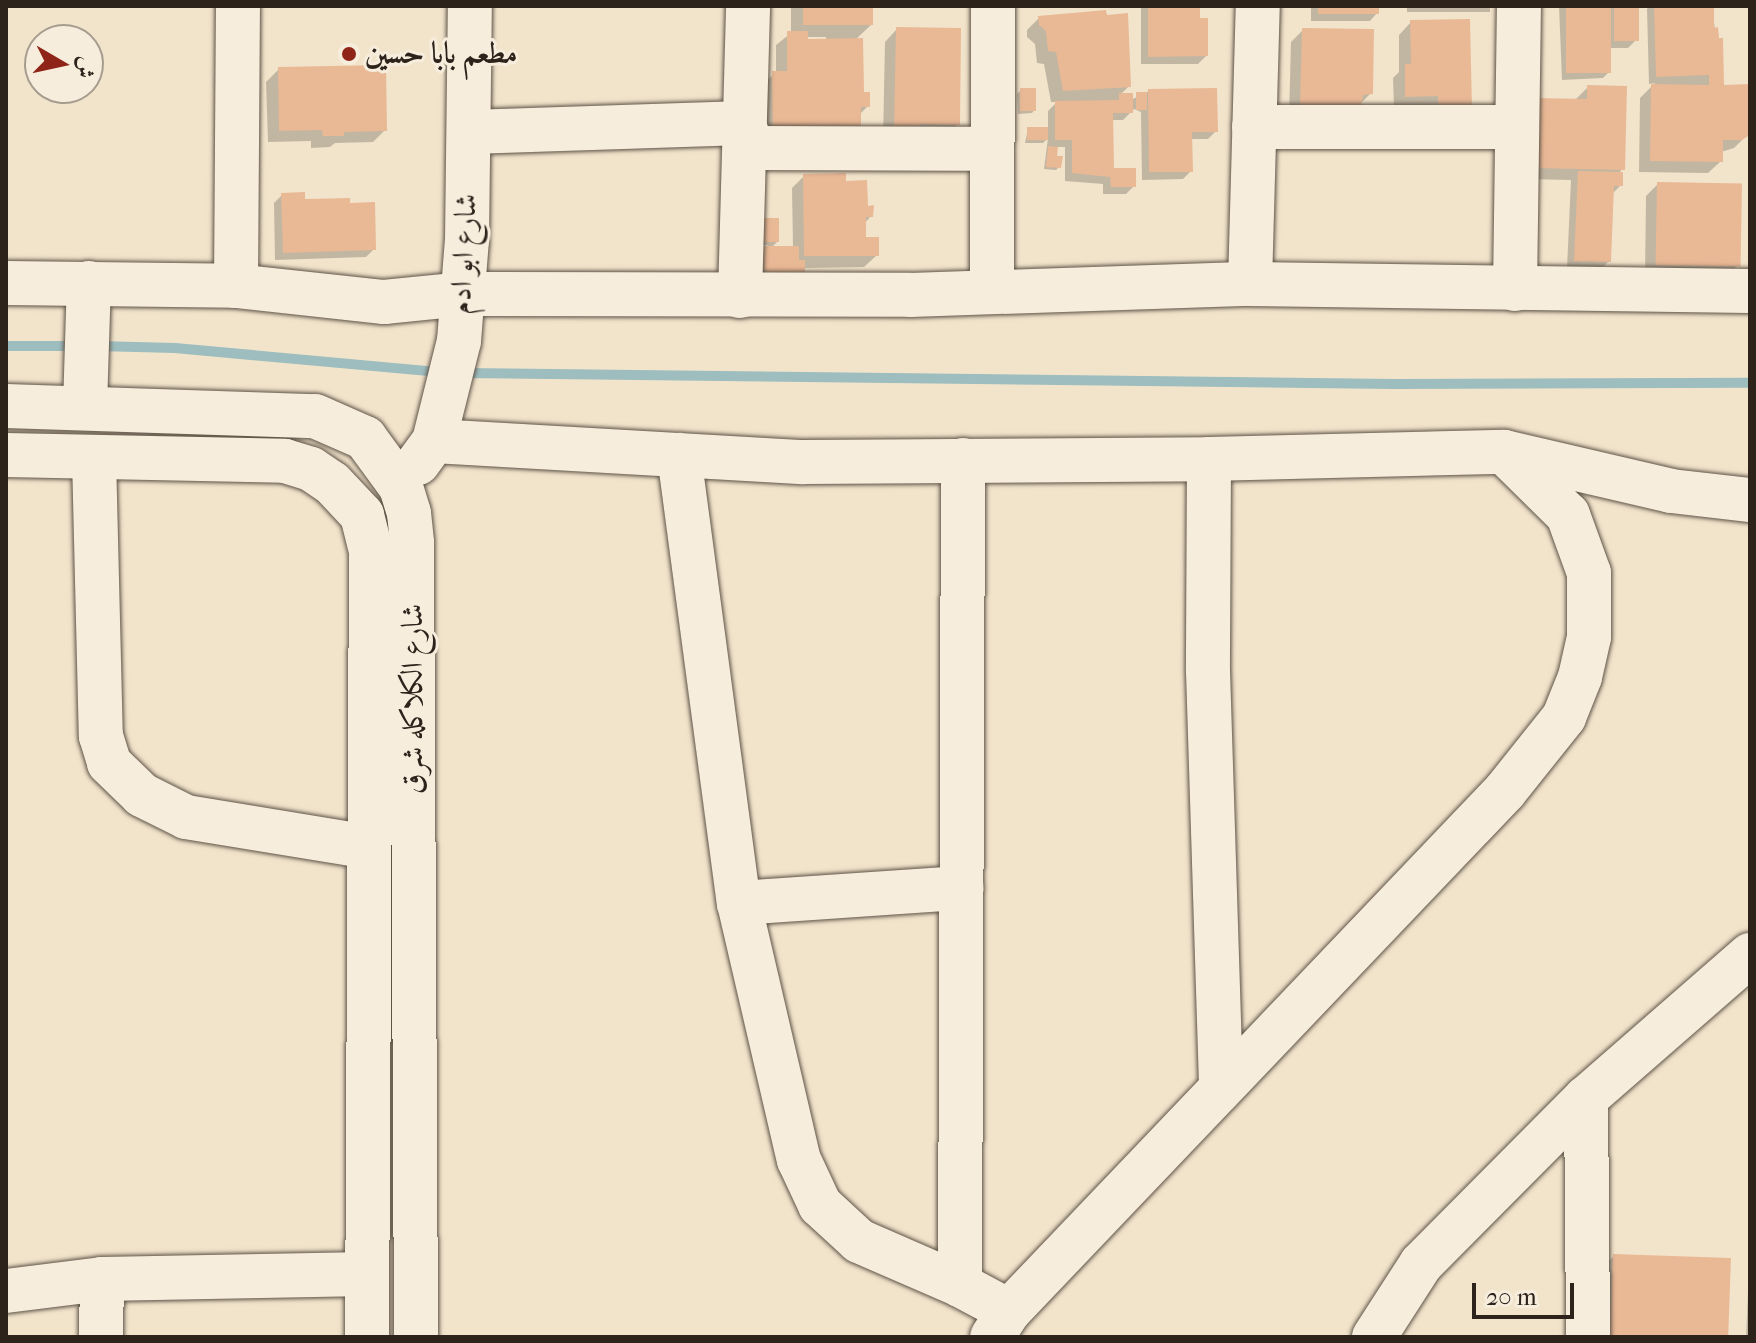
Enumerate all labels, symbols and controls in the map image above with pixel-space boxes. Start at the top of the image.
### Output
north arrow [24,24,104,104]
place label: مطعم بابا حسين [365,36,517,72]
marker: مطعم بابا حسين [340,45,358,63]
text: ش [71,55,100,80]
street label: شارع ابو ادم [443,193,485,315]
street label: شارع الكلاكله شرق [395,604,431,794]
scale bar [1476,1267,1578,1317]
text: 20 m [1486,1283,1537,1311]

